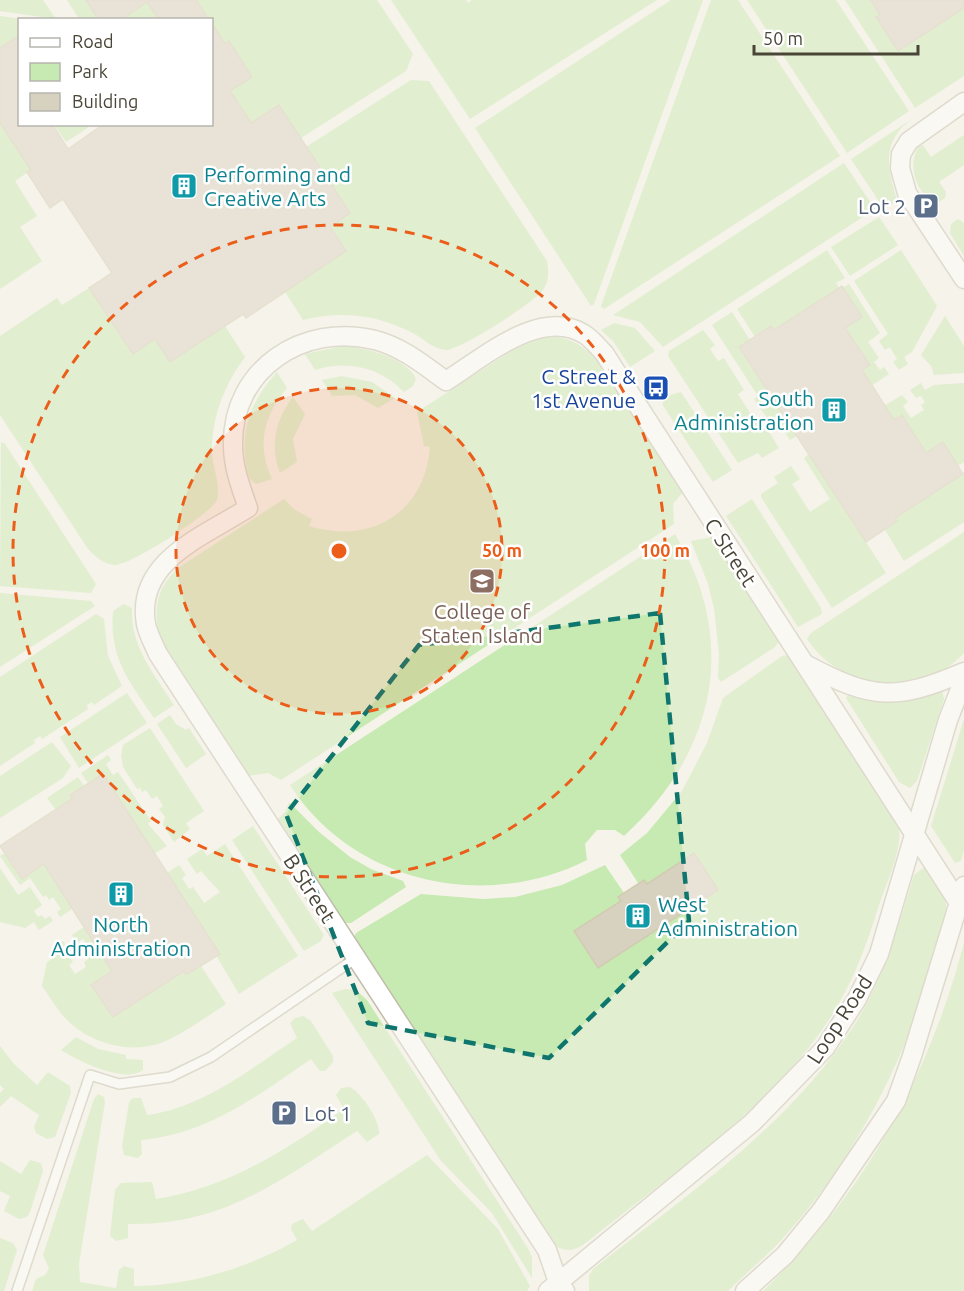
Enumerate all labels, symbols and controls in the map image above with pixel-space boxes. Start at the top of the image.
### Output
legend [18,18,213,126]
scale bar [754,18,918,56]
text: 50 m [763,28,803,48]
text: Road [72,31,114,51]
text: Park [72,61,108,81]
text: Building [72,91,138,111]
place label: Performing and Creative Arts [204,162,351,210]
building icon: Performing and Creative Arts [169,171,199,201]
parking icon: Lot 2 [911,191,941,221]
place label: Lot 2 [858,194,906,218]
place label: C Street & 1st Avenue [531,364,636,412]
bus stop icon: C Street & 1st Avenue [641,373,671,403]
place label: South Administration [674,386,814,434]
building icon: South Administration [819,395,849,425]
street label: C Street [700,513,762,591]
text: 50 m [482,540,522,560]
text: 100 m [640,540,690,560]
centre of rings [329,541,349,561]
school or university icon: College of Staten Island [467,566,497,596]
place label: College of Staten Island [421,599,543,647]
street label: B Street [279,849,341,927]
building icon: North Administration [106,879,136,909]
place label: West Administration [658,892,798,940]
building icon: West Administration [623,901,653,931]
place label: North Administration [51,912,191,960]
street label: Loop Road [801,970,877,1068]
parking icon: Lot 1 [269,1098,299,1128]
place label: Lot 1 [304,1101,352,1125]

